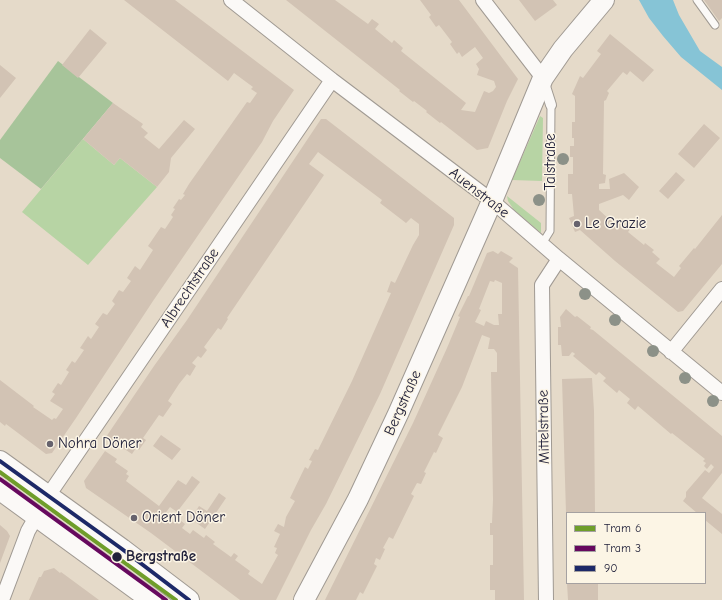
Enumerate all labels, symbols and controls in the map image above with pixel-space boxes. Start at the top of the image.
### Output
street label: Talstraße [542,134,560,190]
street label: Auenstraße [445,164,513,222]
place label: Le Grazie [585,215,646,233]
marker: Le Grazie [572,219,582,229]
street label: Albrechtstraße [157,245,223,331]
street label: Bergstraße [381,368,425,438]
street label: Mittelstraße [534,390,554,464]
place label: Nohra Döner [58,435,141,453]
marker: Nohra Döner [45,439,55,449]
place label: Orient Döner [142,509,225,527]
legend [566,512,706,584]
marker: Orient Döner [129,513,139,523]
text: Tram 6 [604,521,641,535]
text: Tram 3 [604,541,641,555]
place label: Bergstraße [126,548,196,566]
marker: Bergstraße [110,550,124,564]
text: 90 [604,561,618,575]

